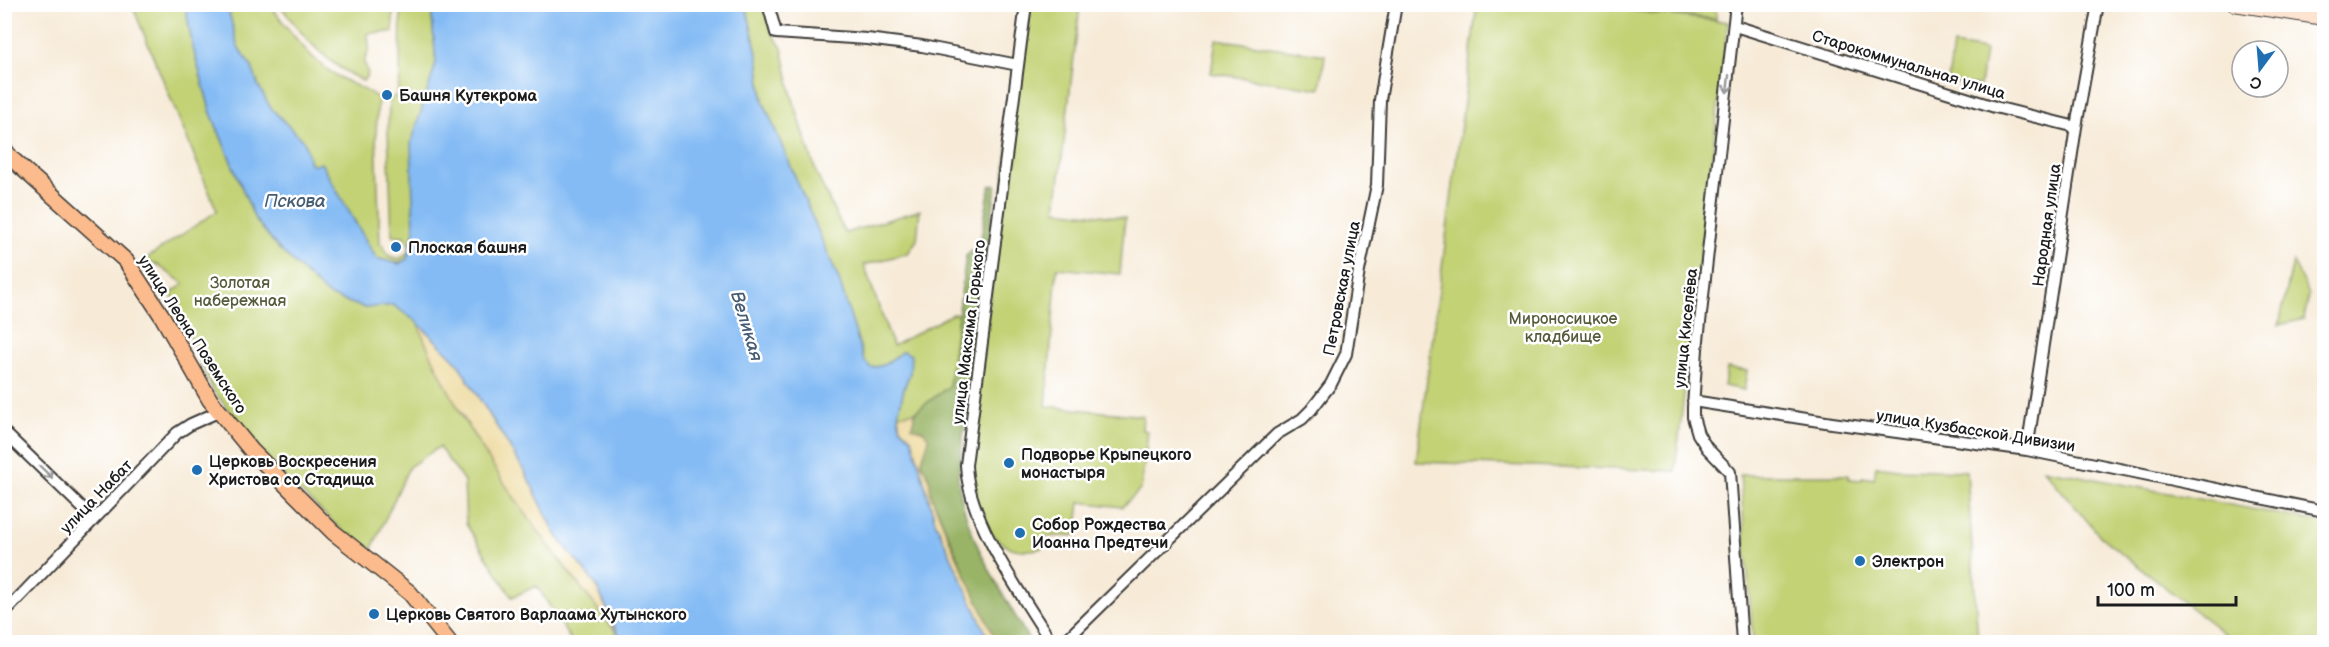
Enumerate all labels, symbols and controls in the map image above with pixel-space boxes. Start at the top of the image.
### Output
street label: Старокоммунальная улица [1810,27,2008,104]
north arrow [2230,39,2290,99]
text: С [2248,71,2264,93]
one-way arrow [1722,73,1733,93]
place label: Башня Кутекрома [399,87,538,106]
marker: Башня Кутекрома [380,88,394,102]
street label: Народная улица [2029,162,2066,288]
water label: Пскова [264,191,326,212]
street label: Петровская улица [1320,219,1365,357]
place label: Плоская башня [408,239,527,258]
street label: улица Максима Горького [949,239,990,426]
marker: Плоская башня [389,240,403,254]
street label: улица Леона Поземского [133,252,250,418]
street label: улица Киселёва [1671,267,1702,389]
park label: Золотая набережная [194,274,286,311]
water label: Великая [726,289,767,364]
park label: Мироносицкое кладбище [1509,310,1617,347]
street label: улица Кузбасской Дивизии [1875,406,2077,457]
place label: Подворье Крыпецкого монастыря [1021,446,1192,483]
place label: Церковь Воскресения Христова со Стадища [208,453,377,490]
street label: улица Набат [57,456,137,538]
marker: Подворье Крыпецкого монастыря [1002,456,1016,470]
marker: Церковь Воскресения Христова со Стадища [190,463,204,477]
one-way arrow [38,465,53,480]
place label: Собор Рождества Иоанна Предтечи [1032,516,1168,553]
marker: Собор Рождества Иоанна Предтечи [1013,526,1027,540]
place label: Электрон [1872,553,1944,572]
marker: Электрон [1853,554,1867,568]
scale bar [2098,569,2236,607]
text: 100 m [2107,580,2155,601]
place label: Церковь Святого Варлаама Хутынского [386,606,687,625]
marker: Церковь Святого Варлаама Хутынского [367,607,381,621]

